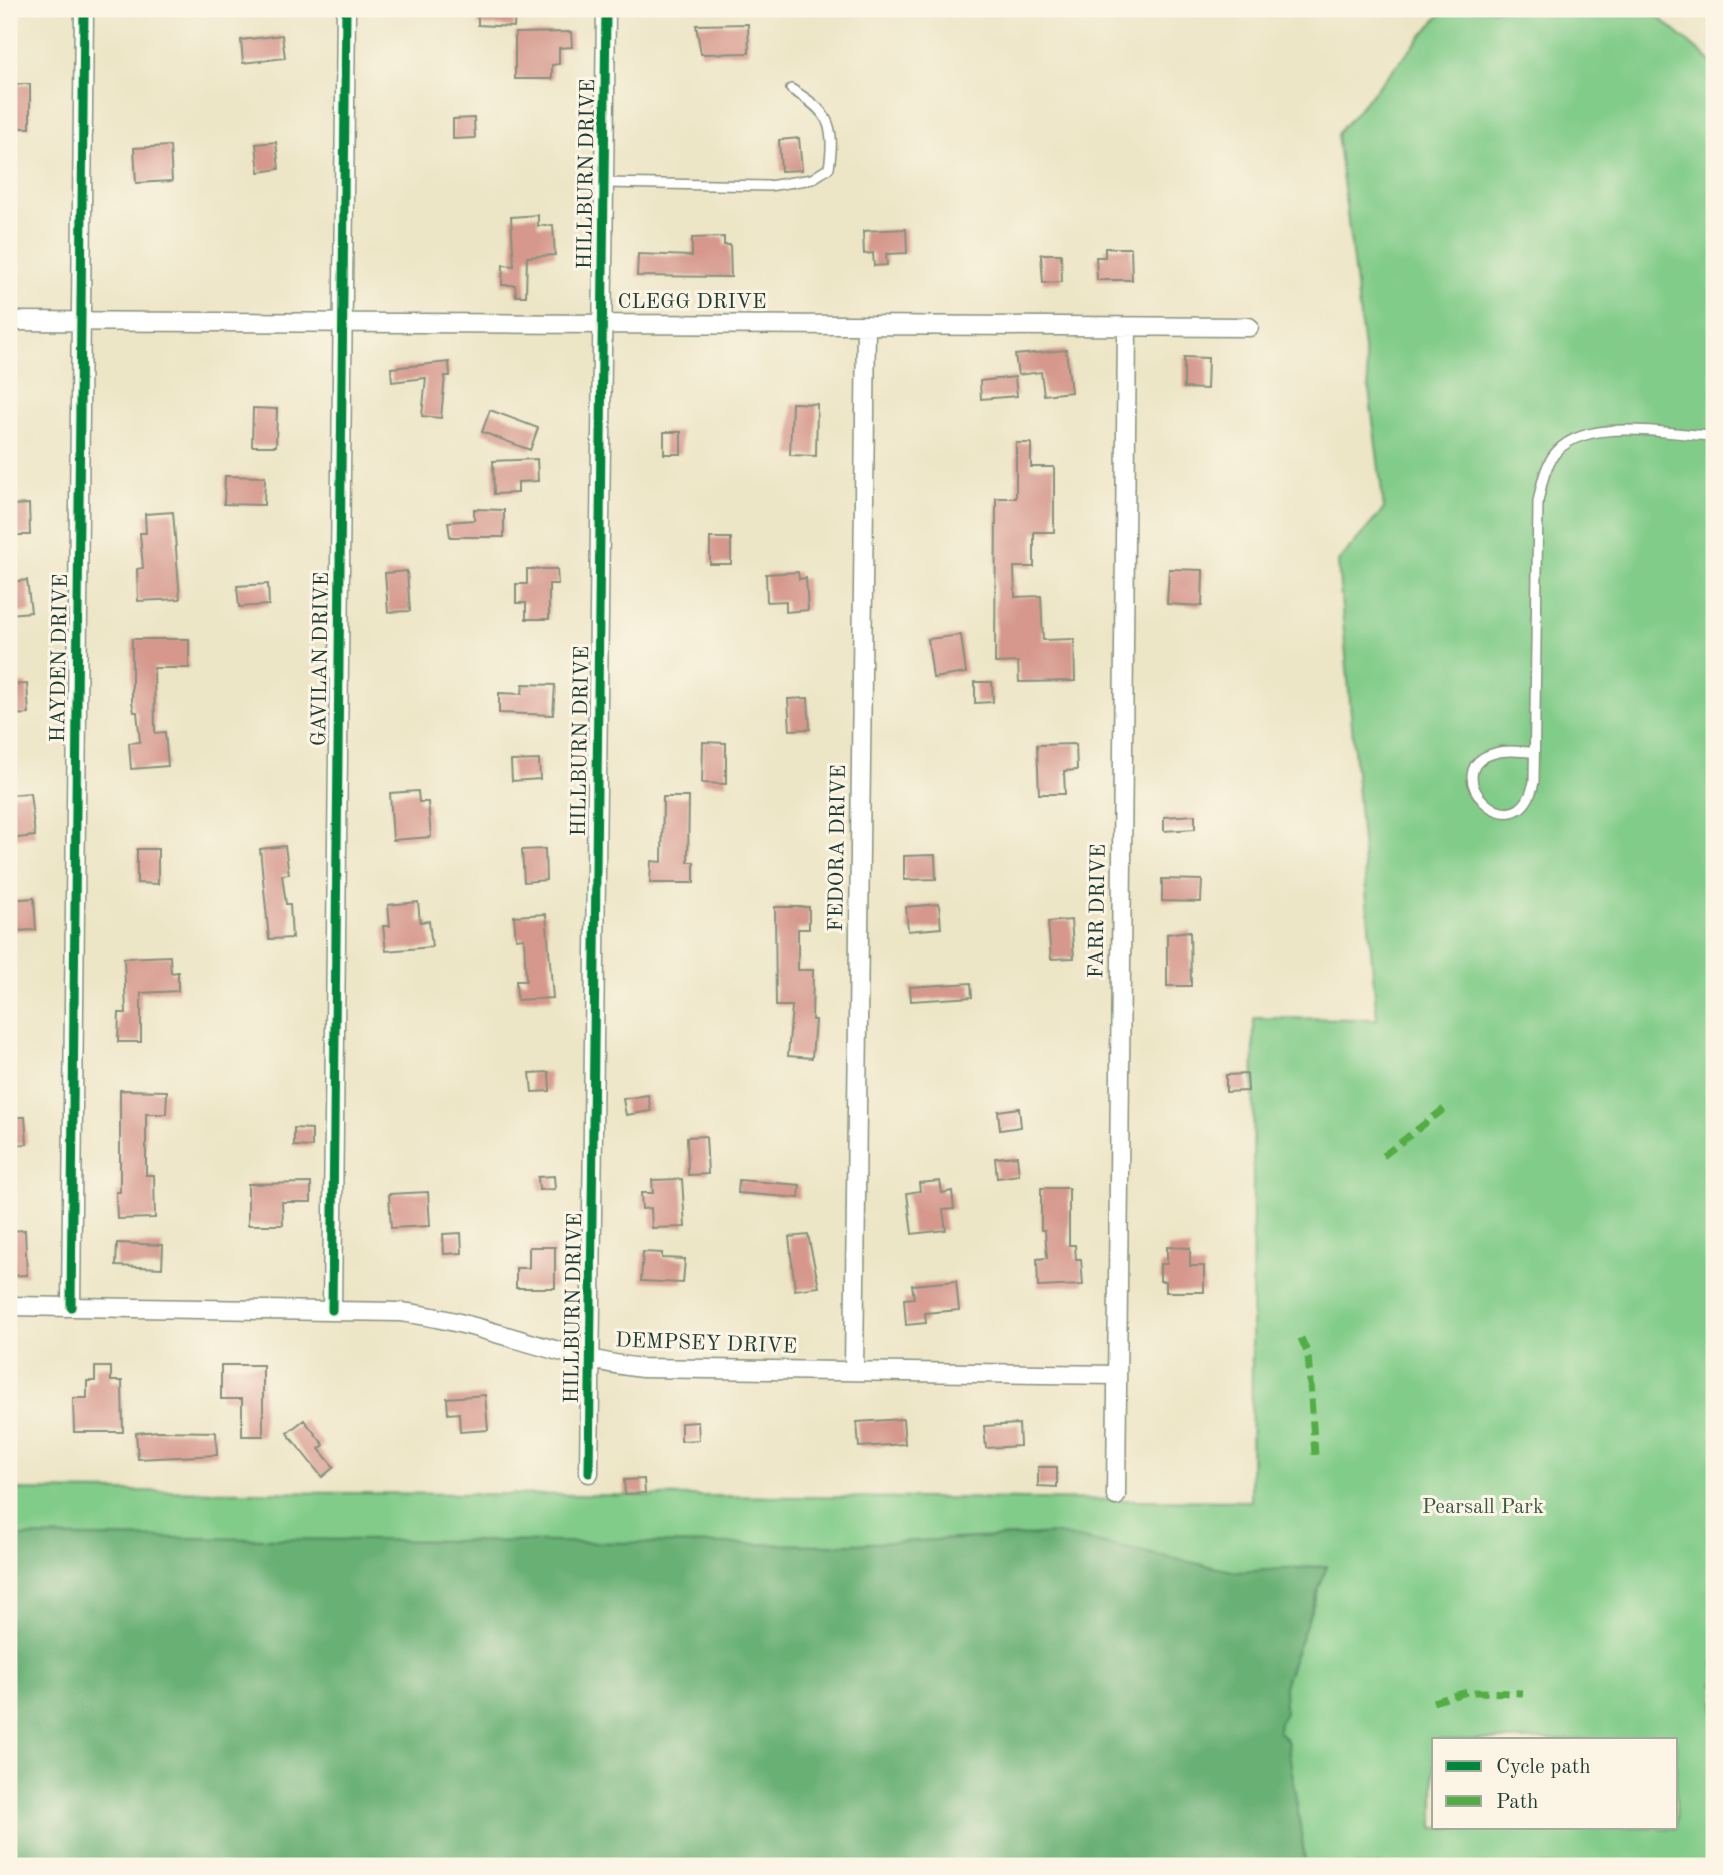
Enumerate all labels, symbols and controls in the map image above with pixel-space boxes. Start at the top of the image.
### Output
street label: HILLBURN DRIVE [575,78,599,270]
street label: CLEGG DRIVE [617,292,767,313]
street label: GAVILAN DRIVE [309,572,333,746]
street label: HAYDEN DRIVE [48,573,72,743]
street label: HILLBURN DRIVE [569,645,593,837]
street label: FEDORA DRIVE [826,764,850,932]
street label: FARR DRIVE [1086,843,1110,979]
street label: HILLBURN DRIVE [562,1212,586,1404]
street label: DEMPSEY DRIVE [615,1330,797,1358]
park label: Pearsall Park [1422,1497,1544,1518]
legend [1432,1738,1678,1829]
text: Cycle path [1496,1757,1591,1778]
text: Path [1496,1792,1539,1813]

